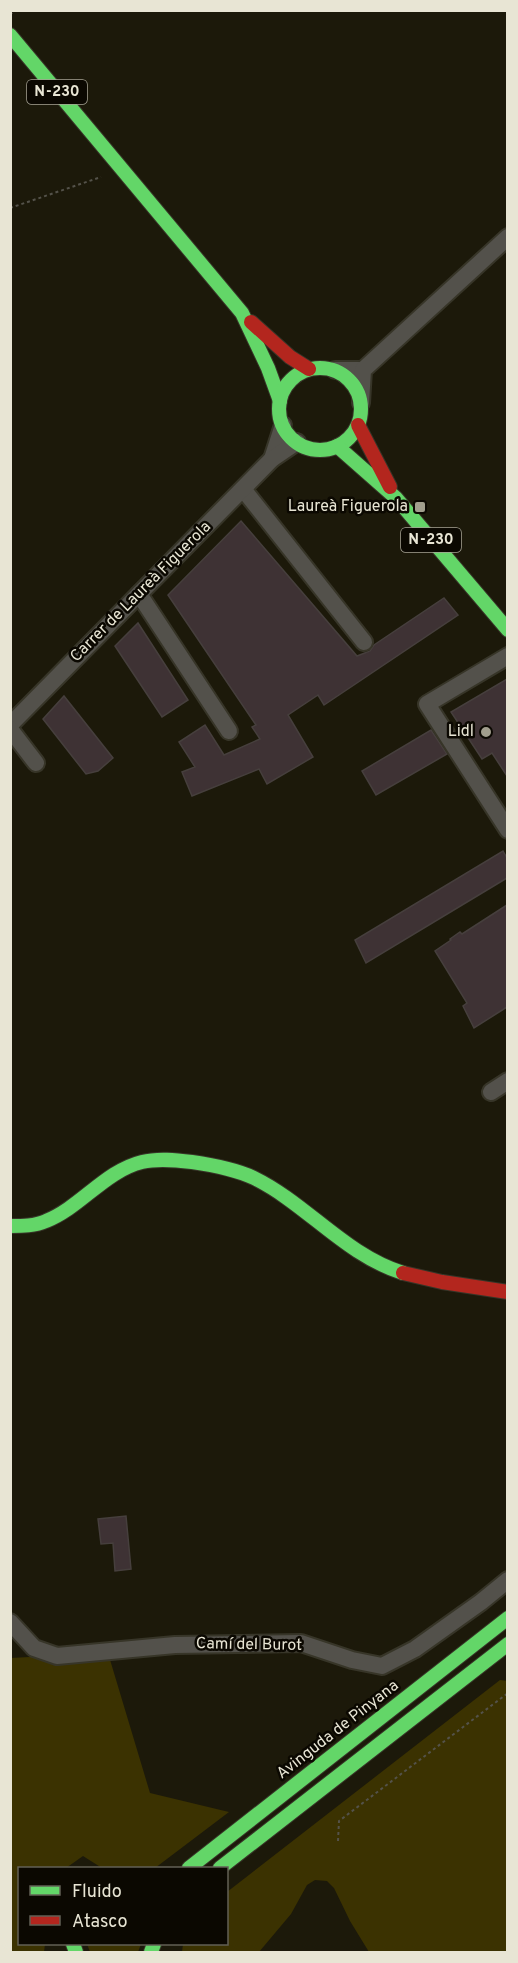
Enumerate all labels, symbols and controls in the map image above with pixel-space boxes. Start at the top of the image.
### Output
road number: N-230 [27,80,87,104]
place label: Laureà Figuerola [288,497,408,517]
marker: Laureà Figuerola [413,500,427,514]
street label: Carrer de Laureà Figuerola [66,517,216,667]
road number: N-230 [401,528,461,552]
place label: Lidl [448,722,474,742]
marker: Lidl [479,725,493,739]
street label: Camí del Burot [196,1634,302,1656]
street label: Avinguda de Pinyana [273,1676,403,1784]
legend [18,1867,228,1945]
text: Fluido [72,1881,122,1904]
text: Atasco [72,1911,128,1934]

